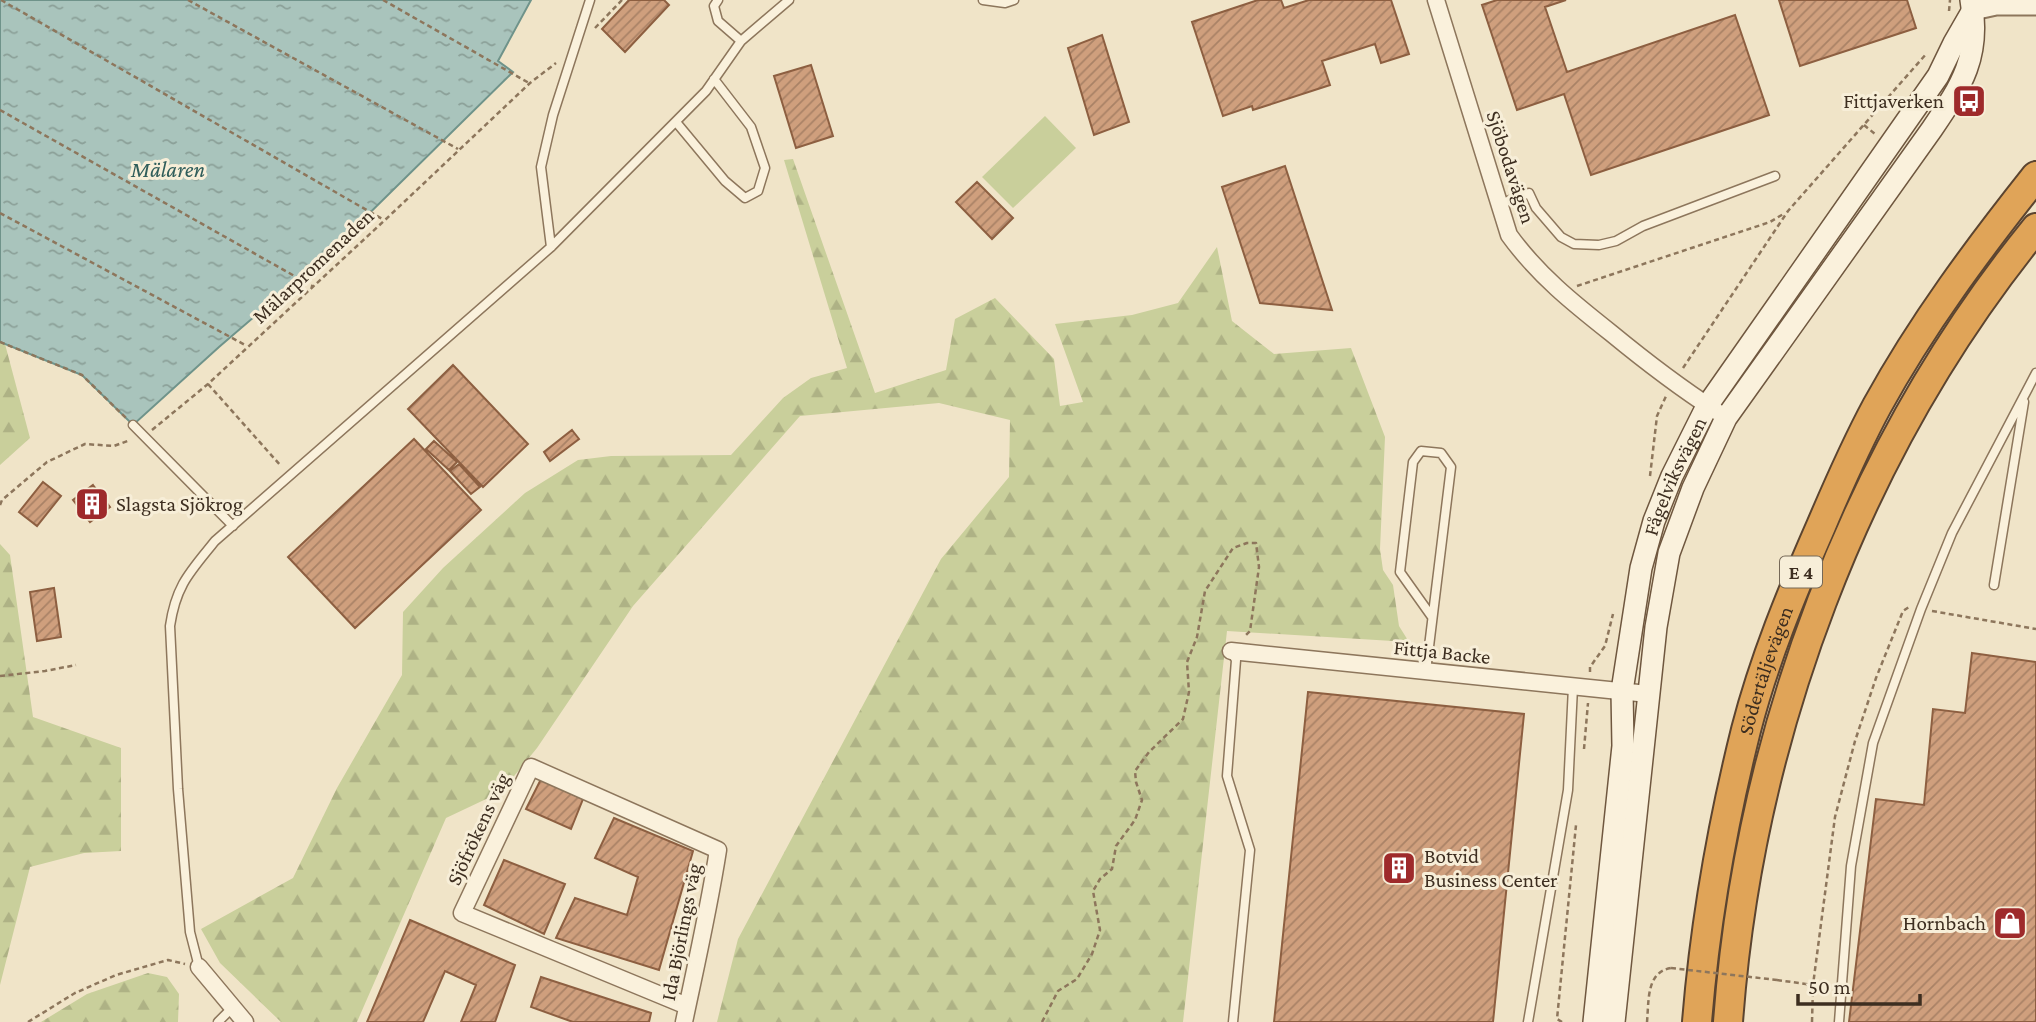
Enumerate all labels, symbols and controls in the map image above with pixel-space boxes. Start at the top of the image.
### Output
bus stop icon: Fittjaverken [1950,82,1988,120]
place label: Fittjaverken [1843,89,1944,113]
street label: Sjöbodavägen [1481,108,1541,226]
water label: Mälaren [130,156,205,182]
street label: Mälarpromenaden [247,204,379,328]
street label: Fågelviksvägen [1639,413,1712,538]
building icon: Slagsta Sjökrog [73,485,111,523]
place label: Slagsta Sjökrog [116,492,243,516]
road number: E 4 [1780,556,1822,587]
street label: Södertäljevägen [1733,603,1798,737]
street label: Fittja Backe [1392,635,1492,669]
street label: Sjöfrökens väg [442,769,514,889]
place label: Botvid Business Center [1424,844,1558,892]
building icon: Botvid Business Center [1380,849,1418,887]
street label: Ida Björlings väg [656,861,706,1003]
shop icon: Hornbach [1991,904,2029,942]
place label: Hornbach [1903,911,1986,935]
scale bar [1798,962,1920,1006]
text: 50 m [1808,975,1851,999]

